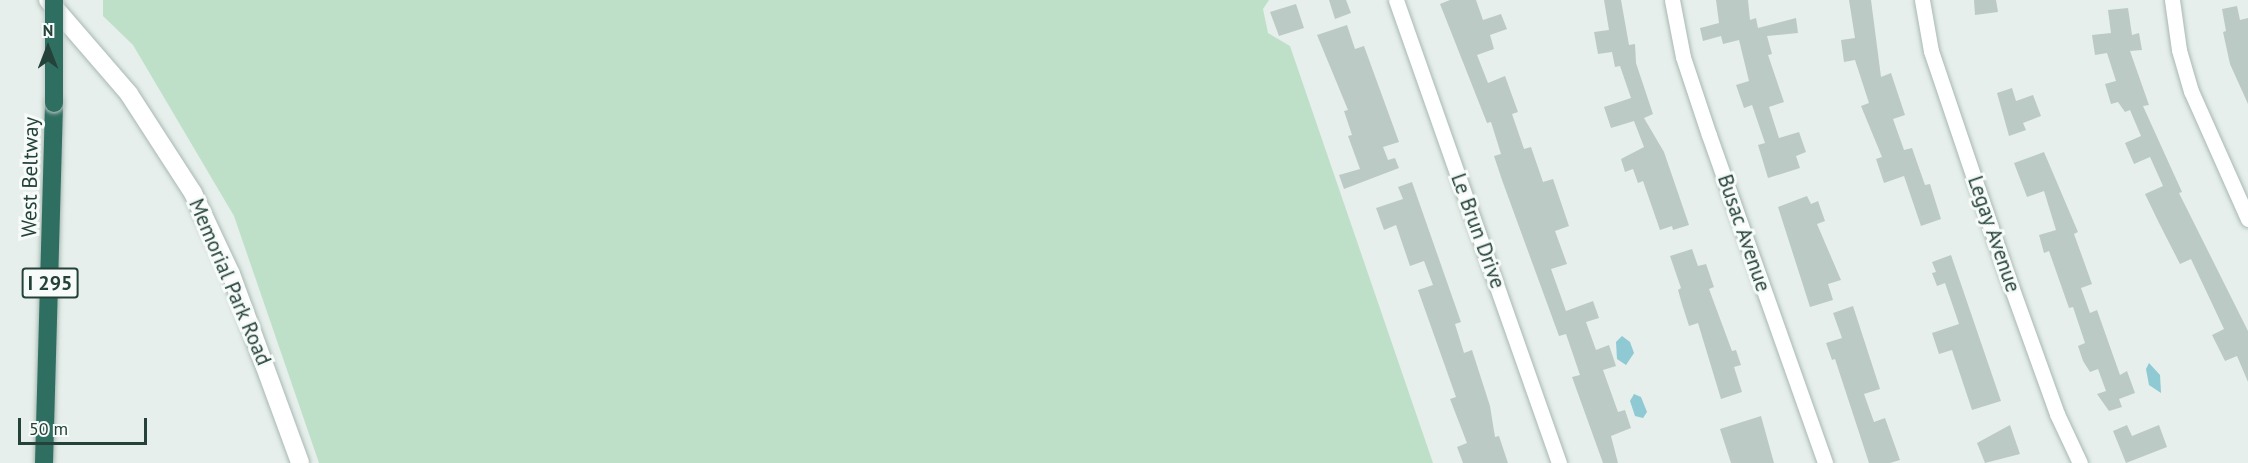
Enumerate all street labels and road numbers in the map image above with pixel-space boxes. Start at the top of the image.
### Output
street label: West Beltway [16,117,44,237]
street label: Le Brun Drive [1446,170,1510,292]
street label: Busac Avenue [1712,171,1776,295]
street label: Legay Avenue [1962,172,2026,296]
street label: Memorial Park Road [183,195,277,369]
road number: I 295 [22,266,78,300]

